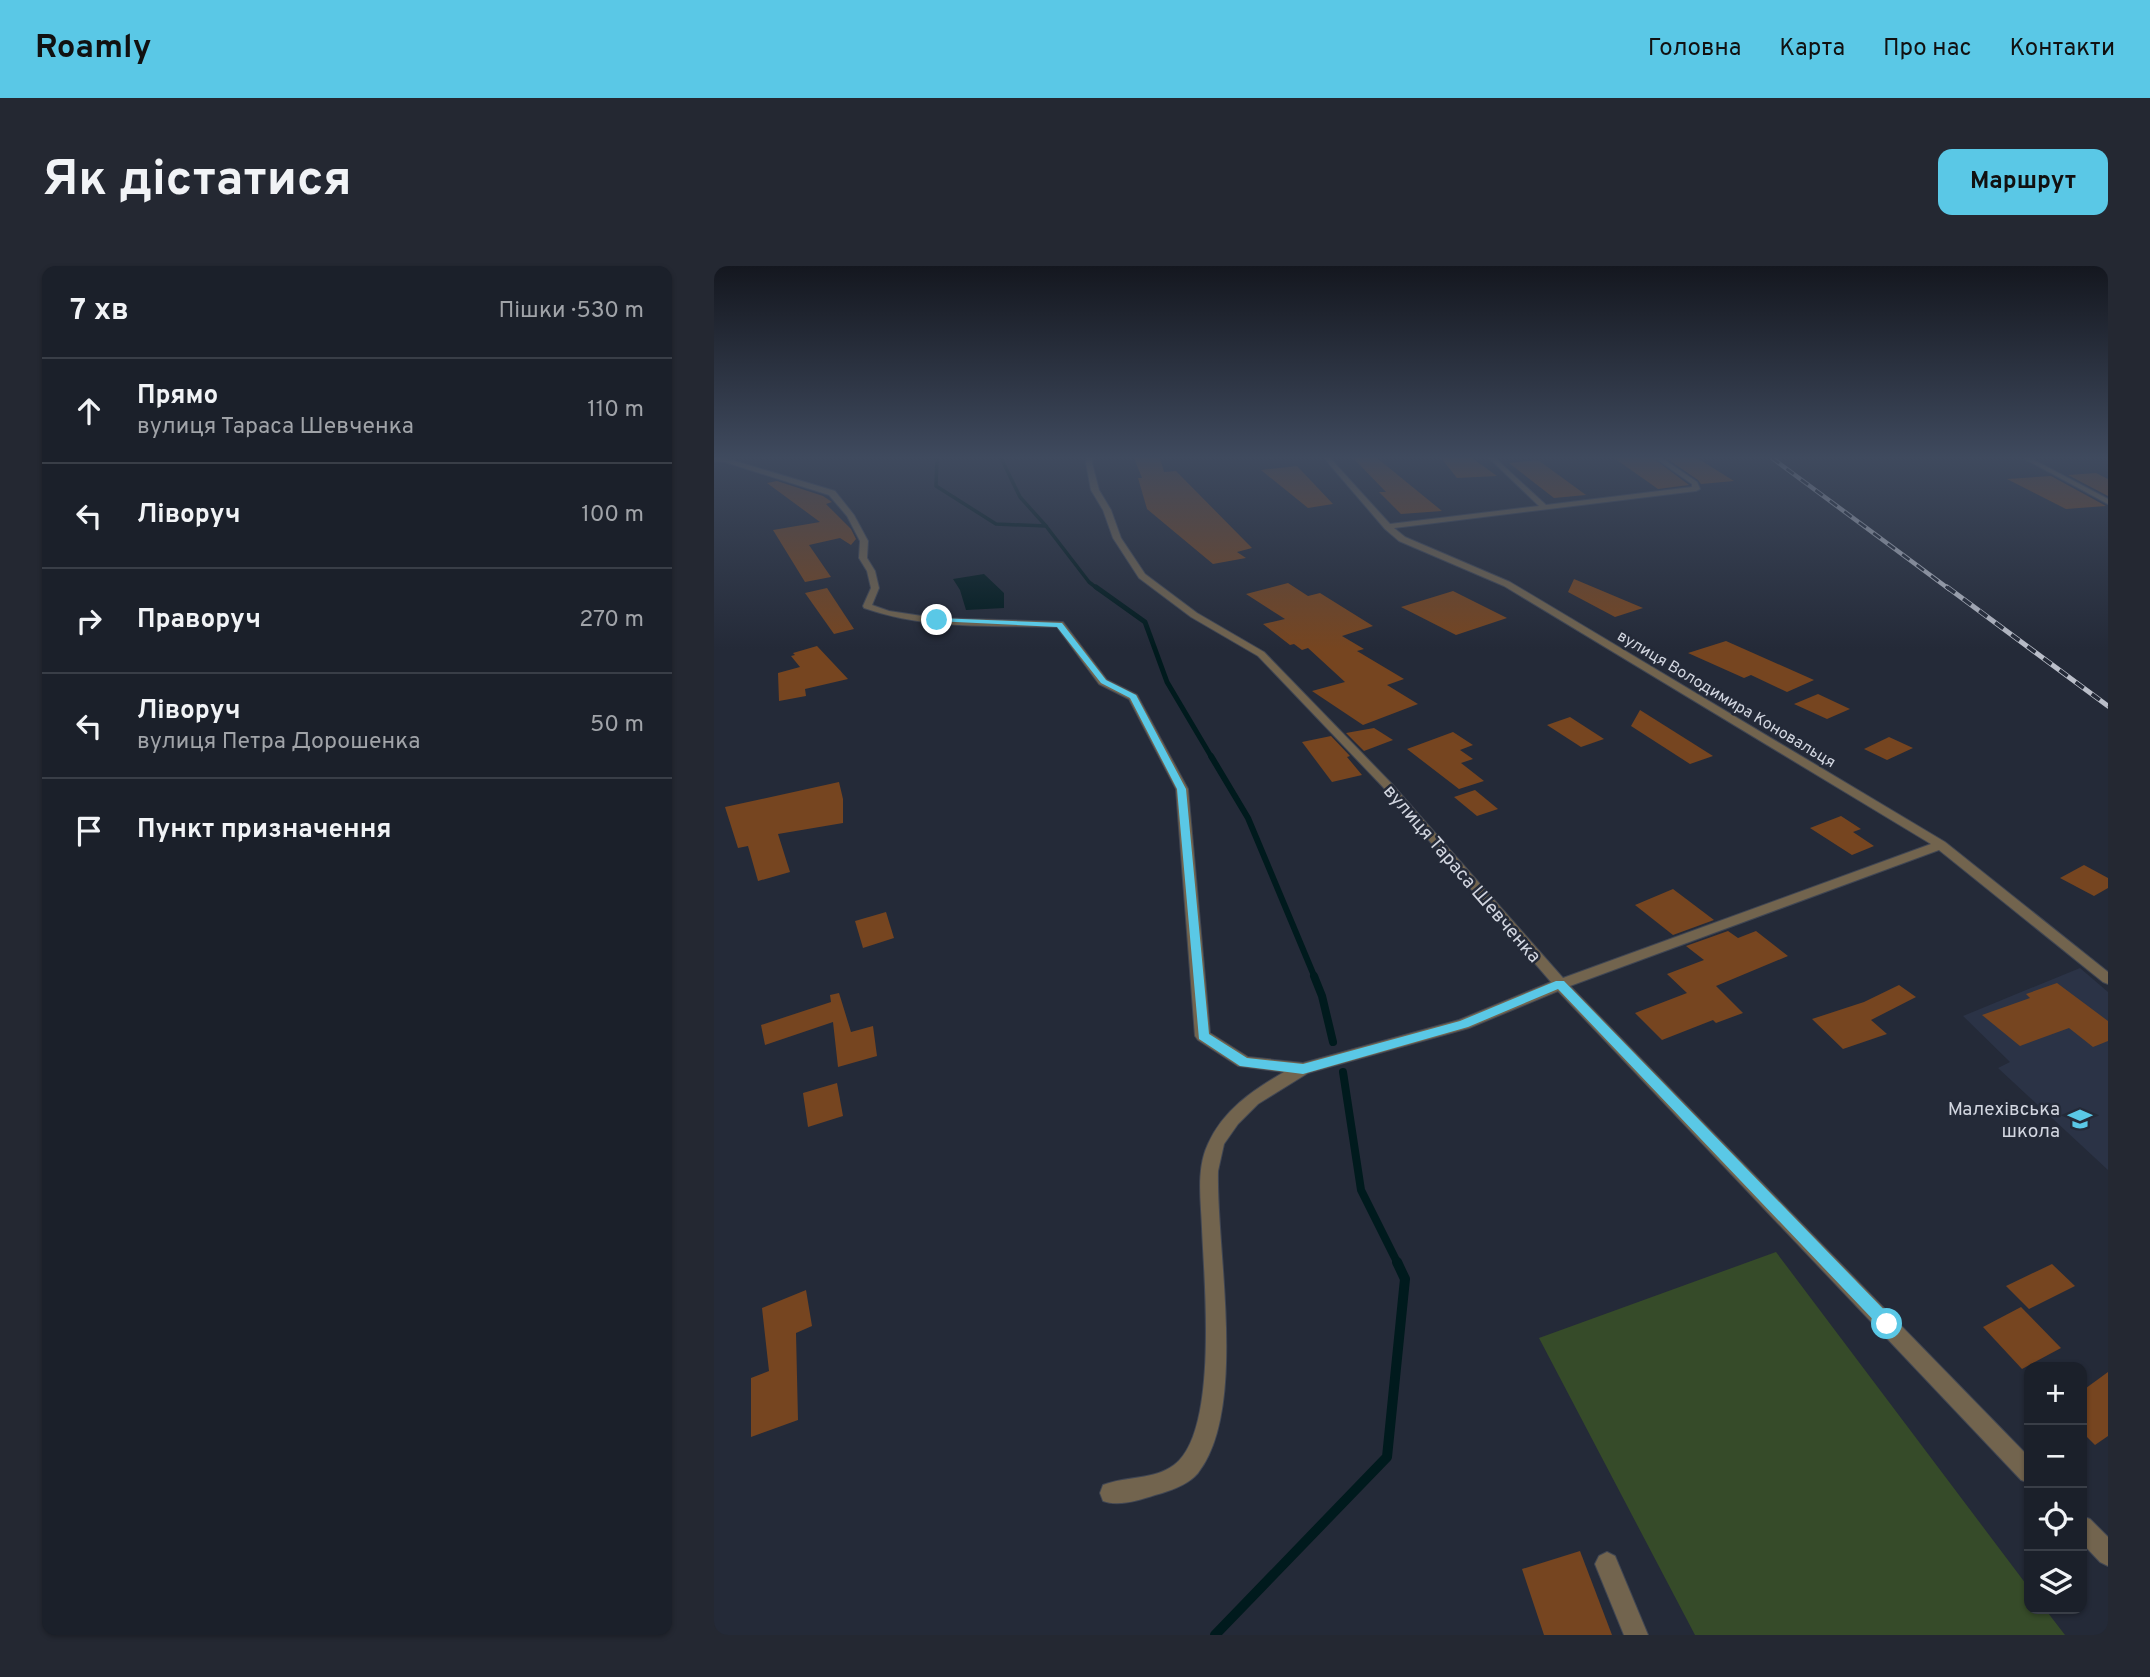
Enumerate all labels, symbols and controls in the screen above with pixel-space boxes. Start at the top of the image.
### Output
text: Roamly [35,28,151,70]
text: Головна [1648,34,1741,64]
text: Карта [1779,34,1845,64]
text: Про нас [1883,34,1971,64]
text: Контакти [2009,34,2115,64]
button: Маршрут [1938,149,2108,215]
text: Як дістатися [42,151,352,213]
text: 7 хв [70,293,129,330]
text: Пішки · 530 m [498,297,644,326]
text: Прямо [137,380,218,413]
icon: ahead [70,392,108,430]
text: 110 m [587,396,644,425]
text: вулиця Тараса Шевченка [137,413,414,442]
icon: left [70,497,108,535]
text: Ліворуч [137,499,240,532]
text: 100 m [581,501,644,530]
icon: right [70,602,108,640]
text: Праворуч [137,604,261,637]
route end [921,604,952,635]
text: 270 m [579,606,644,635]
street label: вулиця Володимира Коновальця [1613,626,1839,773]
text: Ліворуч [137,695,240,728]
icon: left [70,707,108,745]
text: 50 m [590,711,644,740]
text: вулиця Петра Дорошенка [137,728,420,757]
street label: вулиця Тараса Шевченка [1377,780,1546,968]
icon: arrive [70,812,108,850]
text: Пункт призначення [137,814,391,847]
place label: Малехівська школа [1948,1098,2060,1144]
school or university icon: Малехівська школа [2066,1105,2094,1133]
route start [1871,1308,1902,1339]
map controls [2024,1362,2087,1614]
button: + [2024,1362,2087,1425]
button: − [2024,1425,2087,1488]
button: locate [2024,1488,2087,1551]
button: layers [2024,1551,2087,1614]

